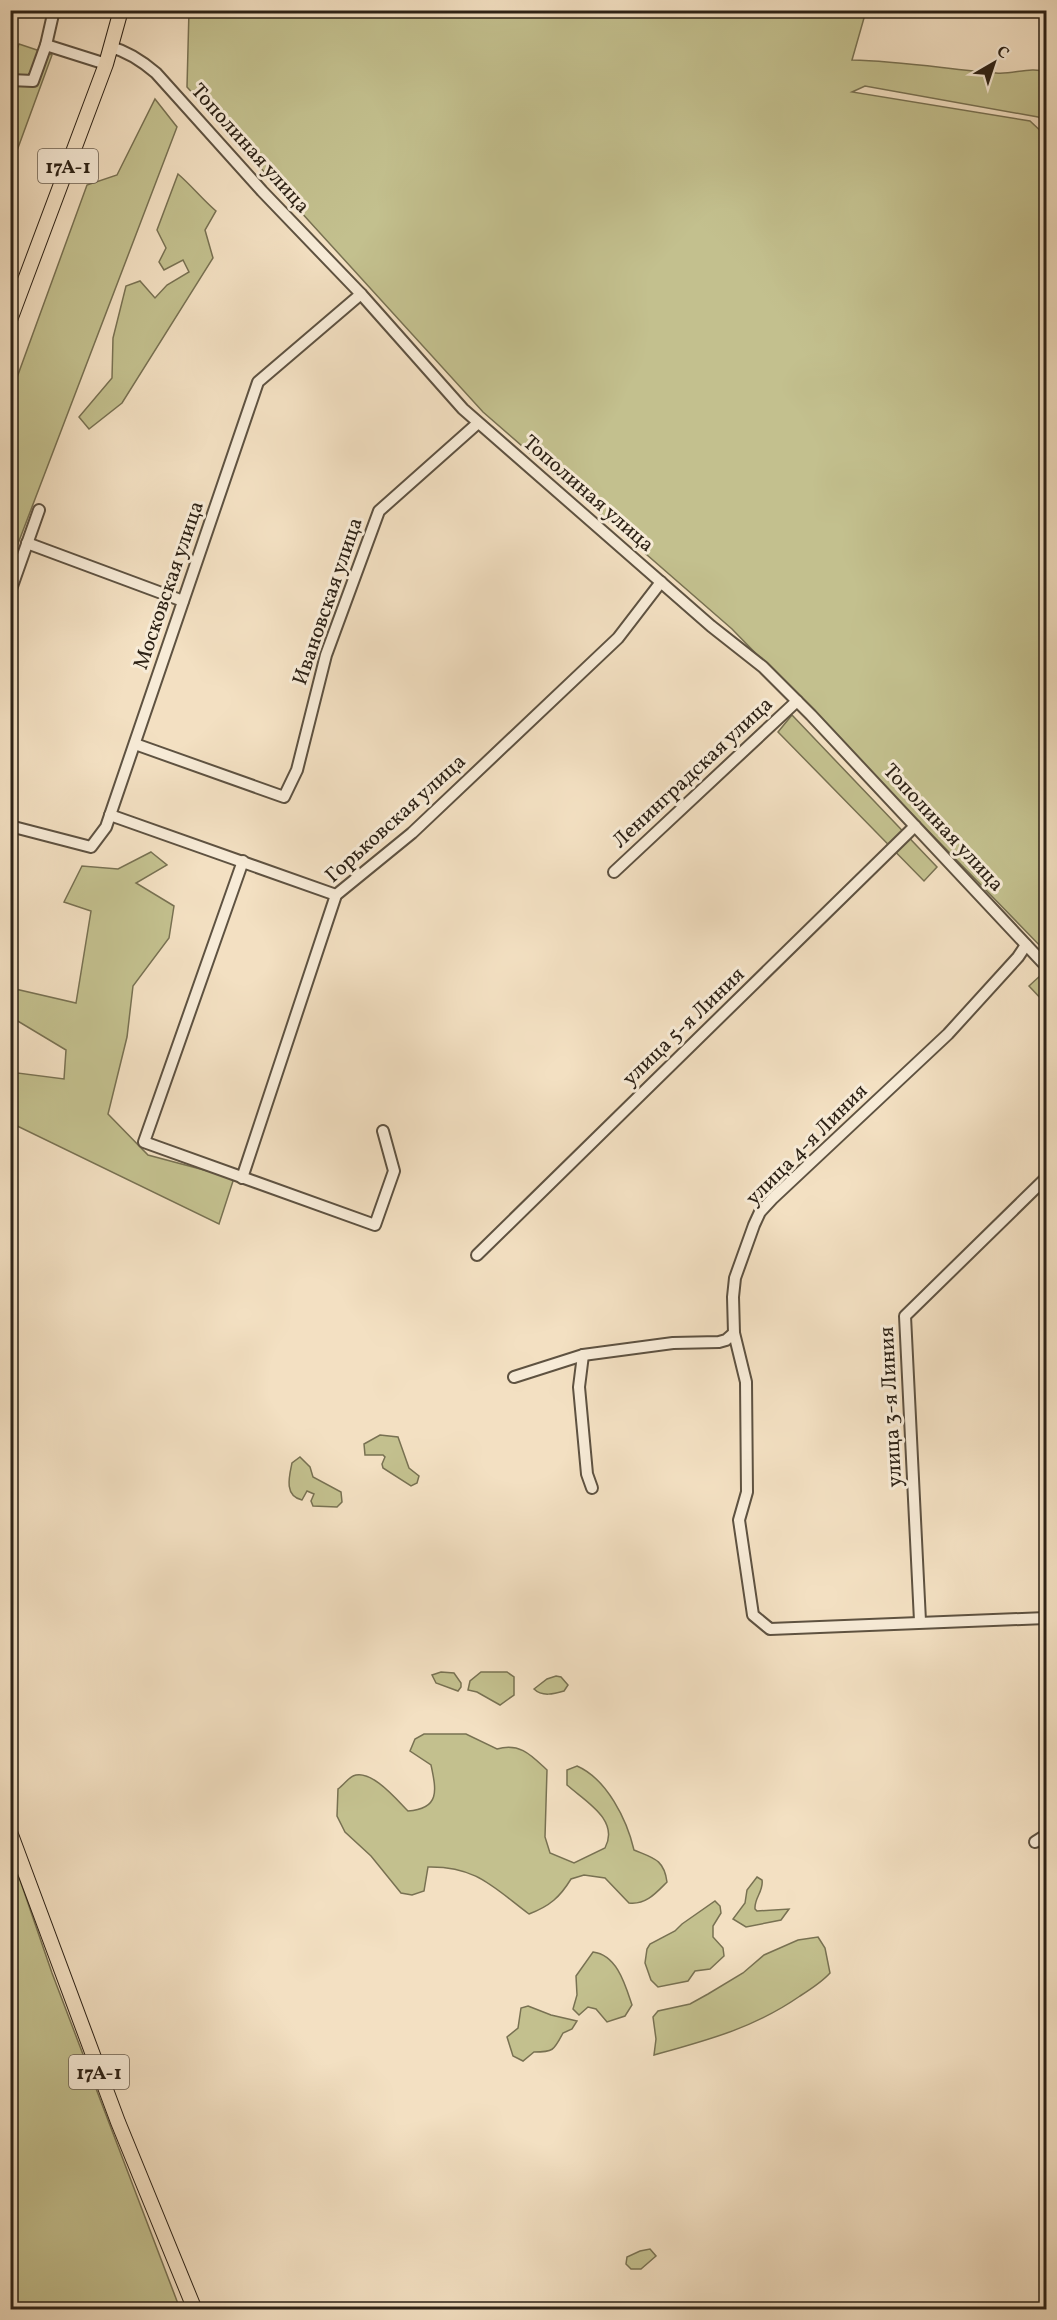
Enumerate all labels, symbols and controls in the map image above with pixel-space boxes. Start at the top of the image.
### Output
north arrow [964,33,1024,93]
text: С [991,41,1013,65]
street label: Тополиная улица [184,78,316,220]
road number: 17А-1 [38,149,98,183]
street label: Тополиная улица [516,429,660,559]
street label: Московская улица [127,497,212,674]
street label: Ивановская улица [286,514,371,689]
street label: Ленинградская улица [606,691,780,855]
street label: Горьковская улица [319,748,473,890]
street label: Тополиная улица [876,757,1010,899]
street label: улица 5-я Линия [616,961,752,1093]
street label: улица 4-я Линия [740,1078,875,1213]
street label: улица 3-я Линия [873,1326,910,1488]
road number: 17А-1 [69,2055,129,2089]

